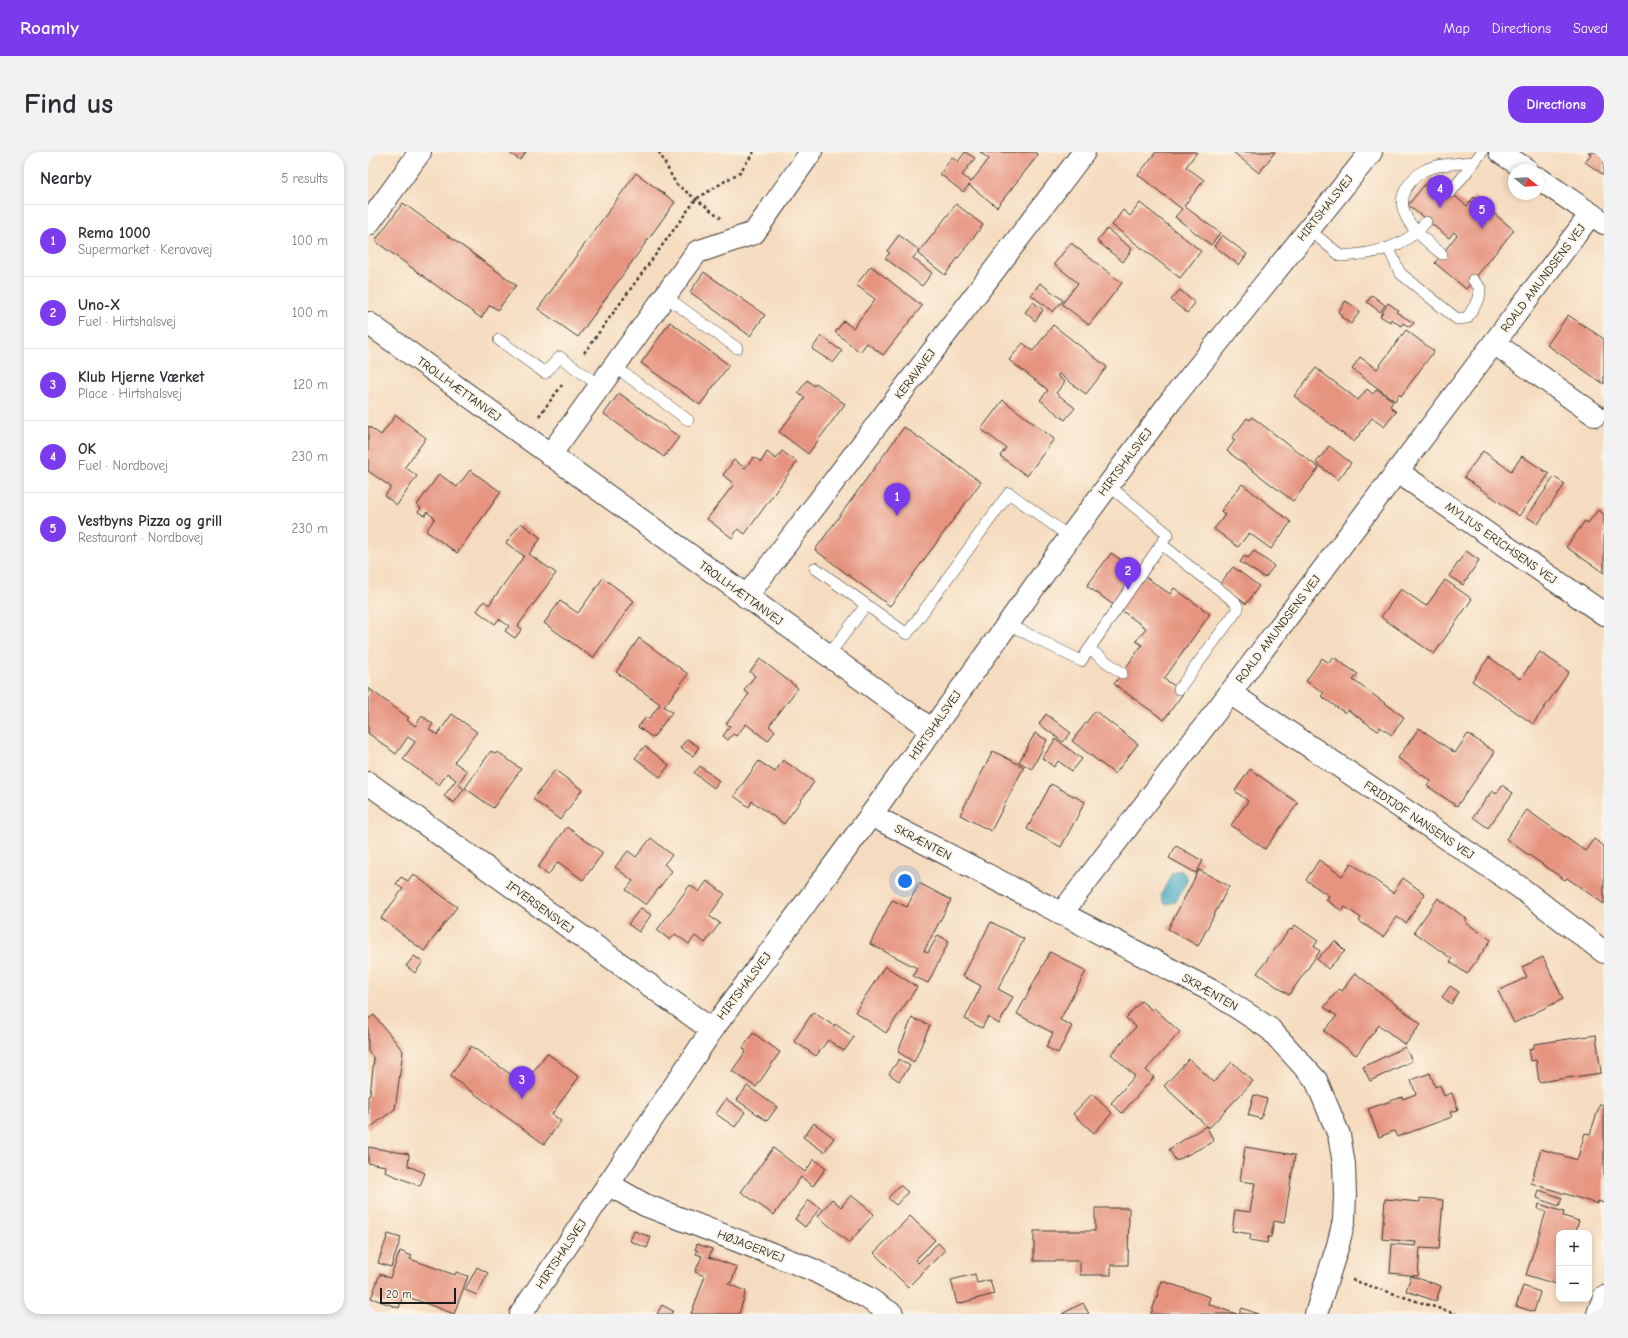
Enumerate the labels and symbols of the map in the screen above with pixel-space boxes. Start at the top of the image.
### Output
north arrow [1508,164,1544,200]
street label: HIRTSHALSVEJ [1294,172,1356,244]
pin: 4 [1427,175,1453,208]
pin: 5 [1469,196,1495,229]
street label: ROALD AMUNDSENS VEJ [1498,221,1589,335]
street label: KERAVAVEJ [892,346,939,402]
street label: TROLLHÆTTANVEJ [414,354,504,424]
street label: HIRTSHALSVEJ [1095,425,1155,499]
pin: 1 [884,483,910,516]
street label: MYLIUS ERICHSENS VEJ [1442,499,1560,587]
pin: 2 [1115,557,1141,590]
street label: TROLLHÆTTANVEJ [696,558,786,628]
street label: ROALD AMUNDSENS VEJ [1233,572,1324,686]
street label: HIRTSHALSVEJ [906,687,964,762]
street label: FRIDTJOF NANSENS VEJ [1361,778,1477,862]
street label: SKRÆNTEN [892,821,954,863]
your location [895,871,915,891]
street label: IFVERSENSVEJ [504,878,577,936]
street label: HIRTSHALSVEJ [714,949,774,1023]
street label: SKRÆNTEN [1180,970,1240,1014]
pin: 3 [509,1066,535,1099]
street label: HIRTSHALSVEJ [533,1216,590,1291]
street label: HØJAGERVEJ [715,1227,787,1265]
scale bar [380,1286,456,1305]

